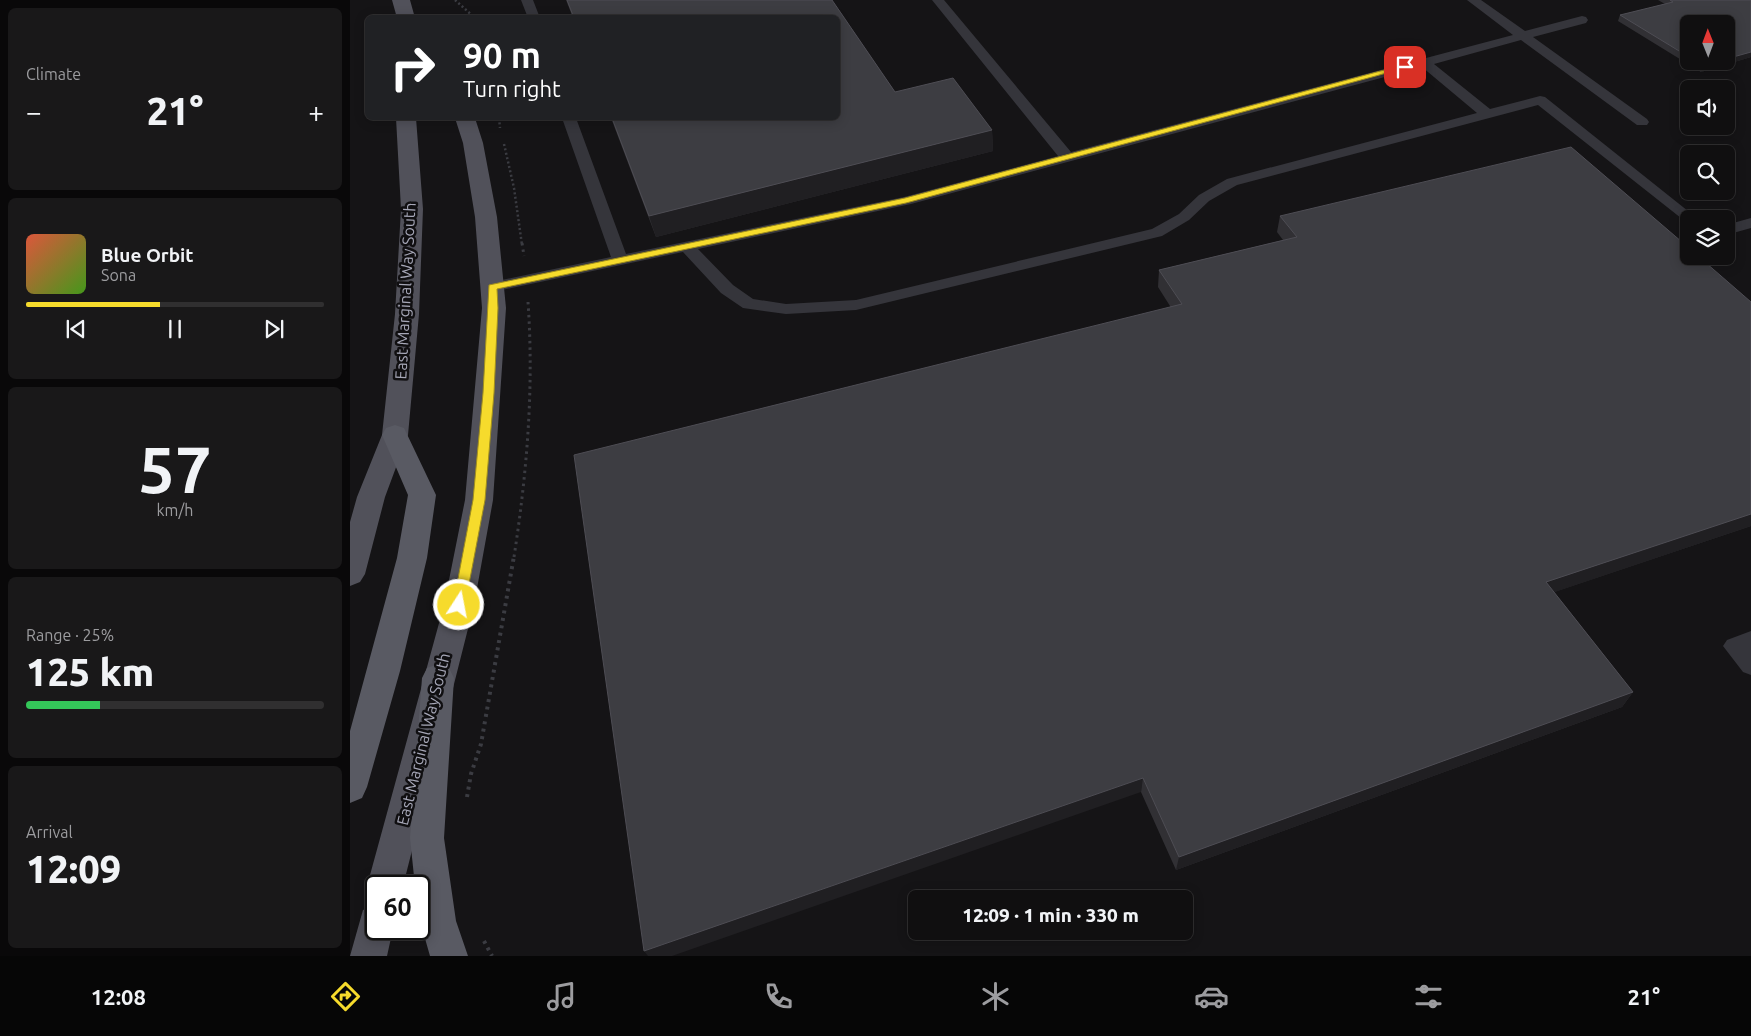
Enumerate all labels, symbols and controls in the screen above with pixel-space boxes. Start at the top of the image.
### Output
north arrow [1680,15,1735,70]
map controls [1680,15,1735,265]
icon: right [380,35,445,100]
text: 90 m [463,35,541,75]
pin [1384,46,1426,88]
icon: arrive [1391,53,1419,81]
text: Climate [26,65,81,83]
text: Turn right [463,76,561,101]
button: sound [1680,80,1735,135]
text: 21° [147,90,203,132]
text: − [26,96,42,127]
text: + [308,96,324,127]
button: search [1680,145,1735,200]
street label: East Marginal Way South [391,202,419,380]
button: layers [1680,210,1735,265]
text: Blue Orbit [101,244,194,266]
text: Sona [101,266,136,284]
icon: previous [62,315,90,343]
icon: pause [161,315,189,343]
icon: next [260,315,288,343]
text: 57 [138,432,212,505]
text: km/h [157,501,193,519]
position arrow [432,578,484,630]
text: Range · 25% [26,626,114,644]
text: 125 km [26,651,154,693]
street label: East Marginal Way South [393,651,453,827]
text: Arrival [26,823,73,841]
text: 12:09 [26,848,121,890]
speed limit sign: 60 [365,875,430,940]
text: 12:09 · 1 min · 330 m [962,904,1139,926]
icon: directions [328,979,363,1014]
icon: music [544,979,579,1014]
icon: phone [761,979,796,1014]
icon: climate [978,979,1013,1014]
icon: car [1194,979,1229,1014]
icon: filters [1411,979,1446,1014]
text: 12:08 [91,984,146,1009]
text: 21° [1627,984,1660,1009]

